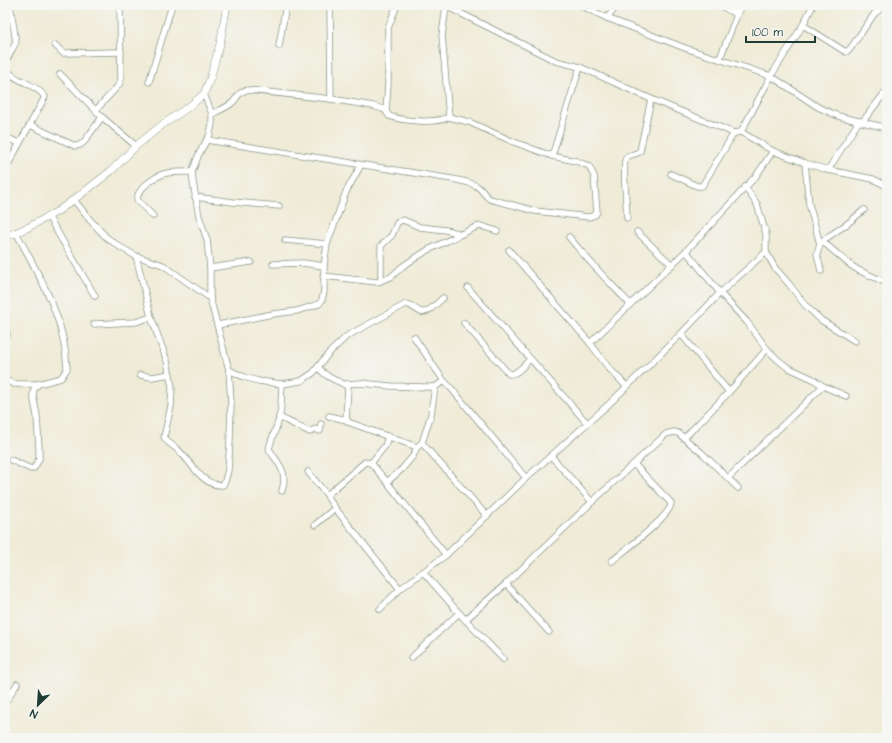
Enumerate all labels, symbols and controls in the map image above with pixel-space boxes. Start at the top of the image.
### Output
scale bar [746,18,815,44]
text: 100 m [752,24,783,41]
north arrow [18,685,58,725]
text: N [28,705,40,722]

